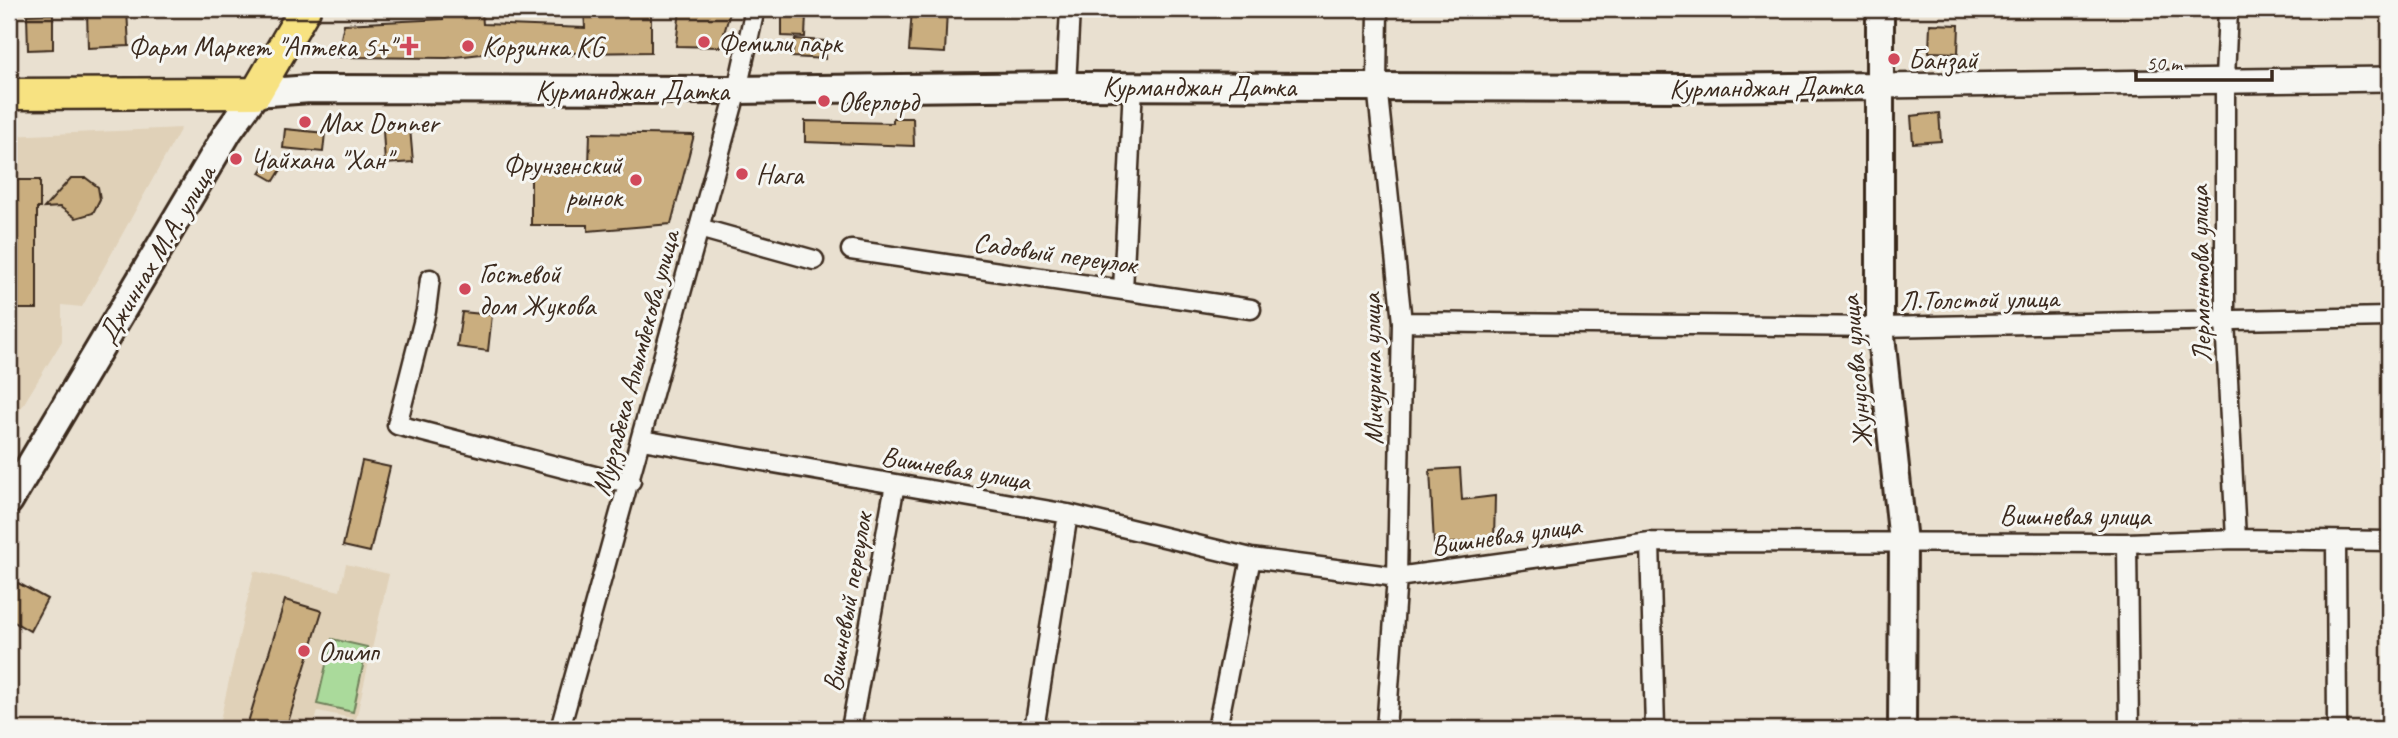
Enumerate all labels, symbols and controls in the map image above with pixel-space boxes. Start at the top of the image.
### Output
place label: Фемили парк [718,25,845,60]
place label: Фарм Маркет "Аптека 5+" [128,29,400,64]
place label: Корзинка KG [482,29,607,64]
marker: Фемили парк [696,34,712,50]
marker: Фарм Маркет "Аптека 5+" [401,38,417,54]
marker: Корзинка KG [460,38,476,54]
scale bar [2136,38,2272,82]
place label: Банзай [1908,42,1979,77]
text: 50 m [2146,50,2184,76]
marker: Банзай [1886,51,1902,67]
street label: Курманджан Датка [1669,68,1865,106]
street label: Курманджан Датка [1102,69,1298,104]
street label: Курманджан Датка [535,73,731,108]
place label: Оверлорд [838,84,921,119]
marker: Оверлорд [816,93,832,109]
place label: Max Donner [319,105,441,140]
marker: Max Donner [297,114,313,130]
place label: Чайхана "Хан" [250,142,397,177]
place label: Фрунзенский рынок [503,147,625,214]
marker: Чайхана "Хан" [228,151,244,167]
street label: Джиннах М.А. улица [89,156,224,350]
place label: Нага [756,157,805,192]
marker: Нага [734,166,750,182]
marker: Фрунзенский рынок [628,172,644,188]
street label: Лермонтова улица [2181,183,2219,363]
street label: Мурзабека Алымбекова улица [583,224,688,499]
street label: Садовый переулок [971,224,1141,282]
place label: Гостевой дом Жукова [479,256,597,323]
street label: Л.Толстой улица [1899,280,2061,318]
marker: Гостевой дом Жукова [457,281,473,297]
street label: Мичурина улица [1353,291,1391,445]
street label: Жунусова улица [1832,292,1880,450]
street label: Вишневая улица [879,438,1035,499]
street label: Вишневая улица [2000,498,2152,533]
street label: Вишневый переулок [814,507,880,694]
street label: Вишневая улица [1429,507,1585,563]
place label: Олимп [318,634,380,669]
marker: Олимп [296,643,312,659]

